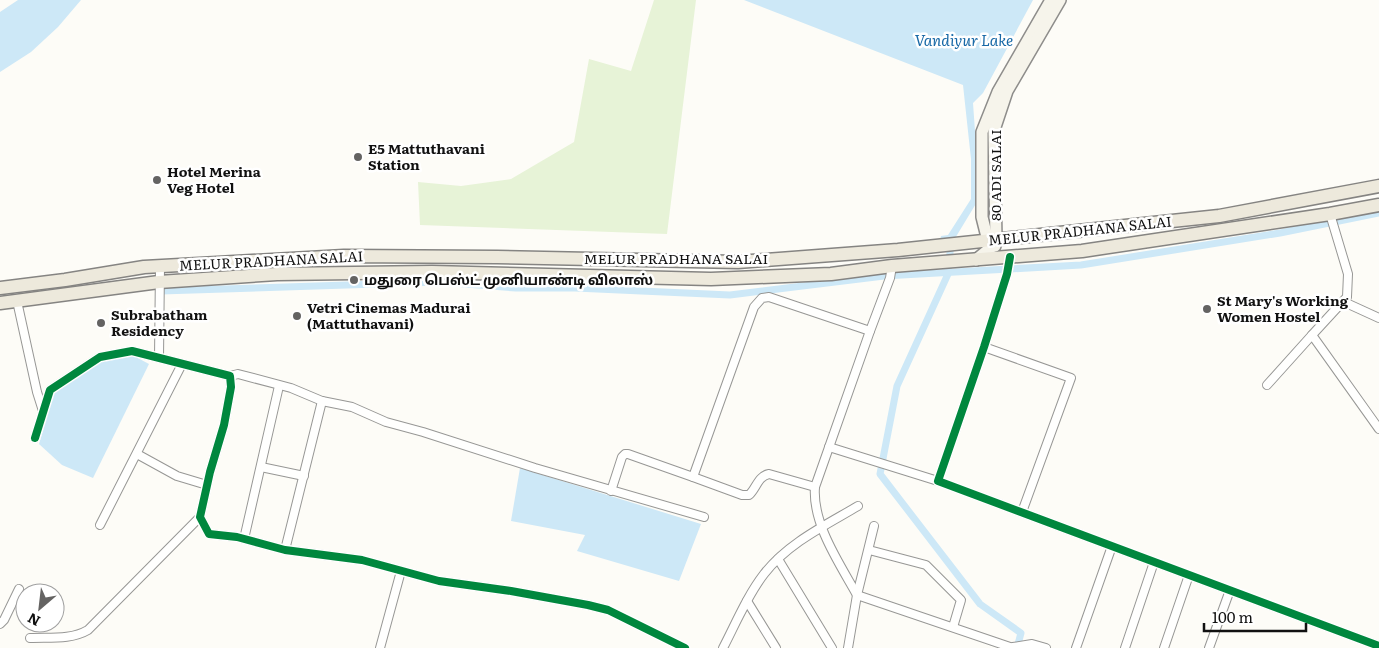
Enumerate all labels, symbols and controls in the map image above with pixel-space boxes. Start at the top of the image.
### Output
water label: Vandiyur Lake [915,28,1013,51]
street label: 80 ADI SALAI [985,129,1005,221]
place label: E5 Mattuthavani Station [368,138,485,174]
marker: E5 Mattuthavani Station [352,151,364,163]
place label: Hotel Merina Veg Hotel [167,161,262,197]
marker: Hotel Merina Veg Hotel [151,174,163,186]
street label: MELUR PRADHANA SALAI [987,210,1173,250]
street label: MELUR PRADHANA SALAI [178,245,364,275]
street label: MELUR PRADHANA SALAI [584,248,768,268]
place label: மதுரை பெஸ்ட் முனியாண்டி விலாஸ் [364,269,653,290]
marker: மதுரை பெஸ்ட் முனியாண்டி விலாஸ் [348,274,360,286]
place label: St Mary's Working Women Hostel [1217,290,1349,326]
place label: Vetri Cinemas Madurai (Mattuthavani) [307,297,471,333]
marker: St Mary's Working Women Hostel [1201,303,1213,315]
place label: Subrabatham Residency [111,304,207,340]
marker: Vetri Cinemas Madurai (Mattuthavani) [291,310,303,322]
marker: Subrabatham Residency [95,317,107,329]
north arrow [15,583,65,633]
scale bar [1204,600,1306,632]
text: 100 m [1212,605,1253,628]
text: N [23,609,43,632]

